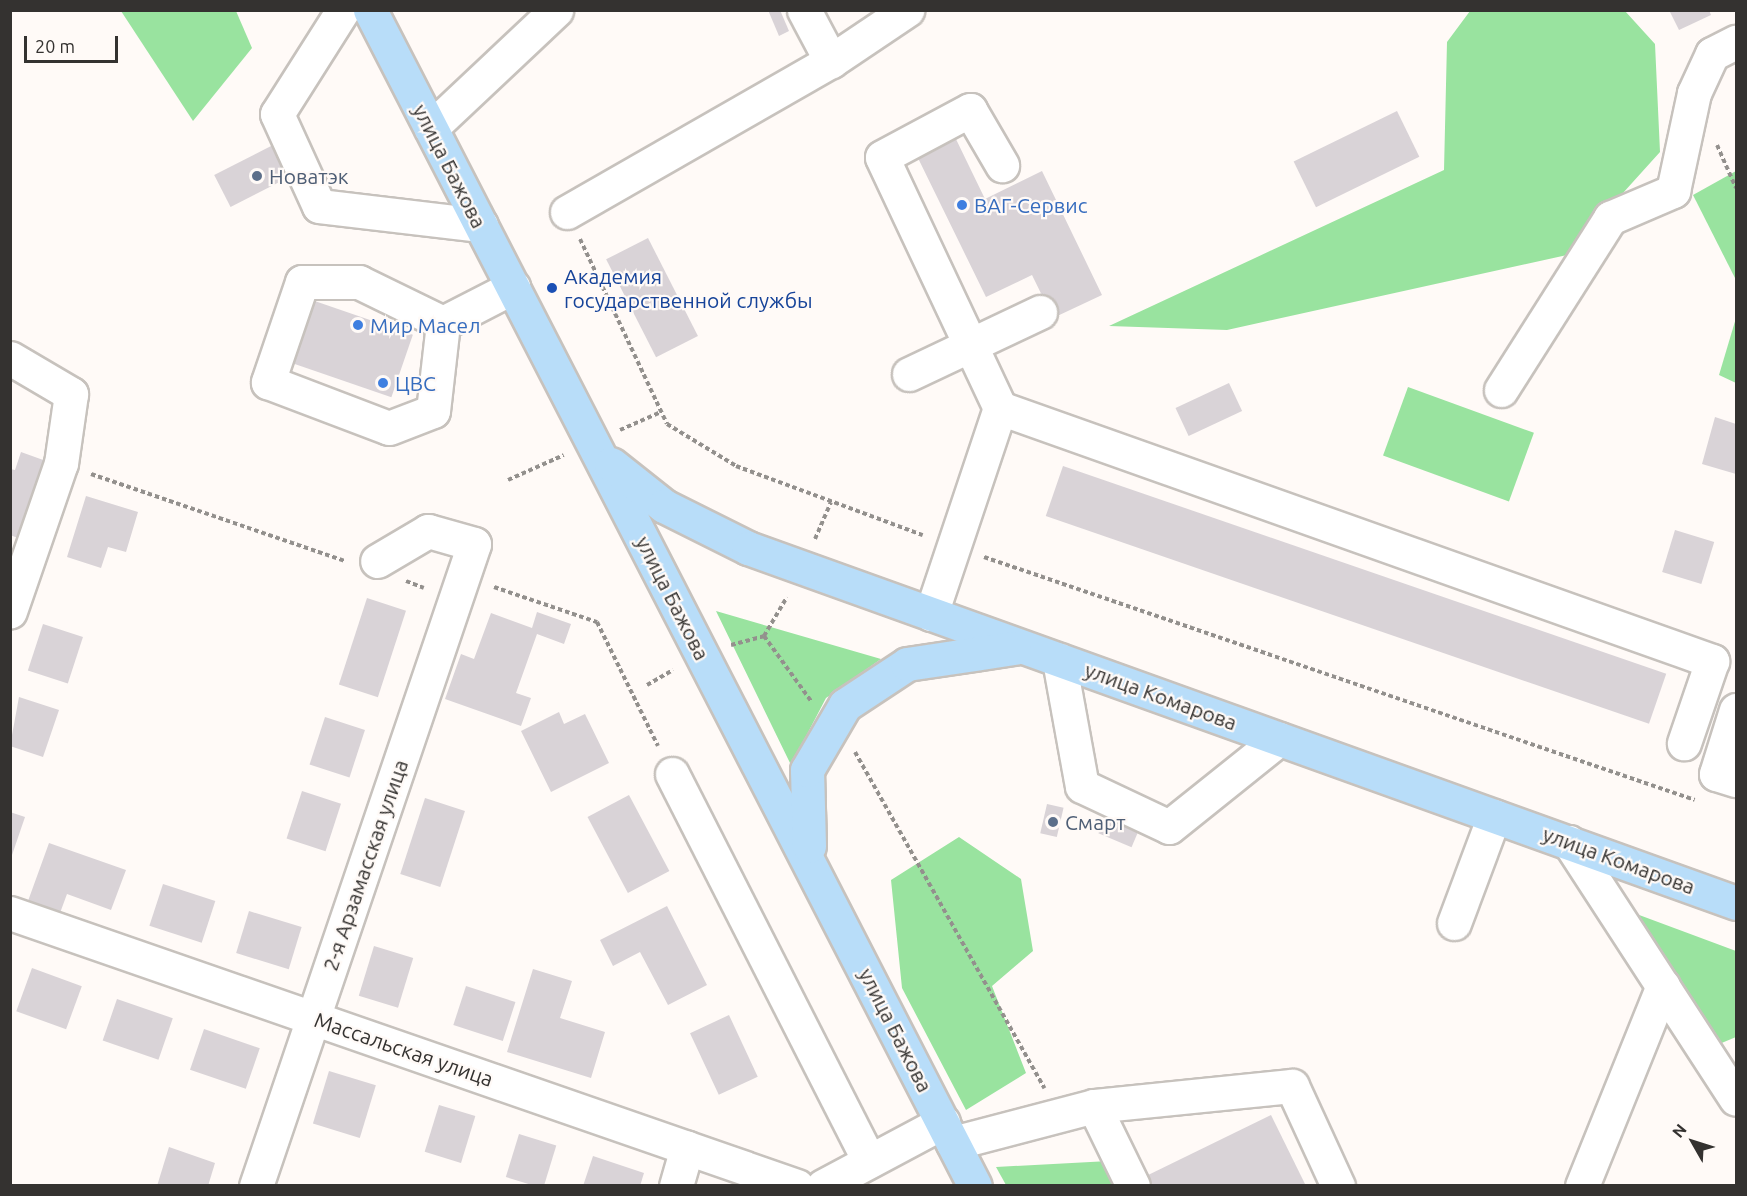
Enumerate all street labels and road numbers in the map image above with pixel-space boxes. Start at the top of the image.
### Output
street label: улица Бажова [408,100,492,232]
street label: улица Бажова [631,532,715,664]
street label: улица Комарова [1081,657,1241,735]
street label: 2-я Арзамасская улица [317,756,413,974]
street label: улица Комарова [1539,821,1699,899]
street label: улица Бажова [854,964,938,1096]
street label: Массальская улица [311,1007,497,1091]

